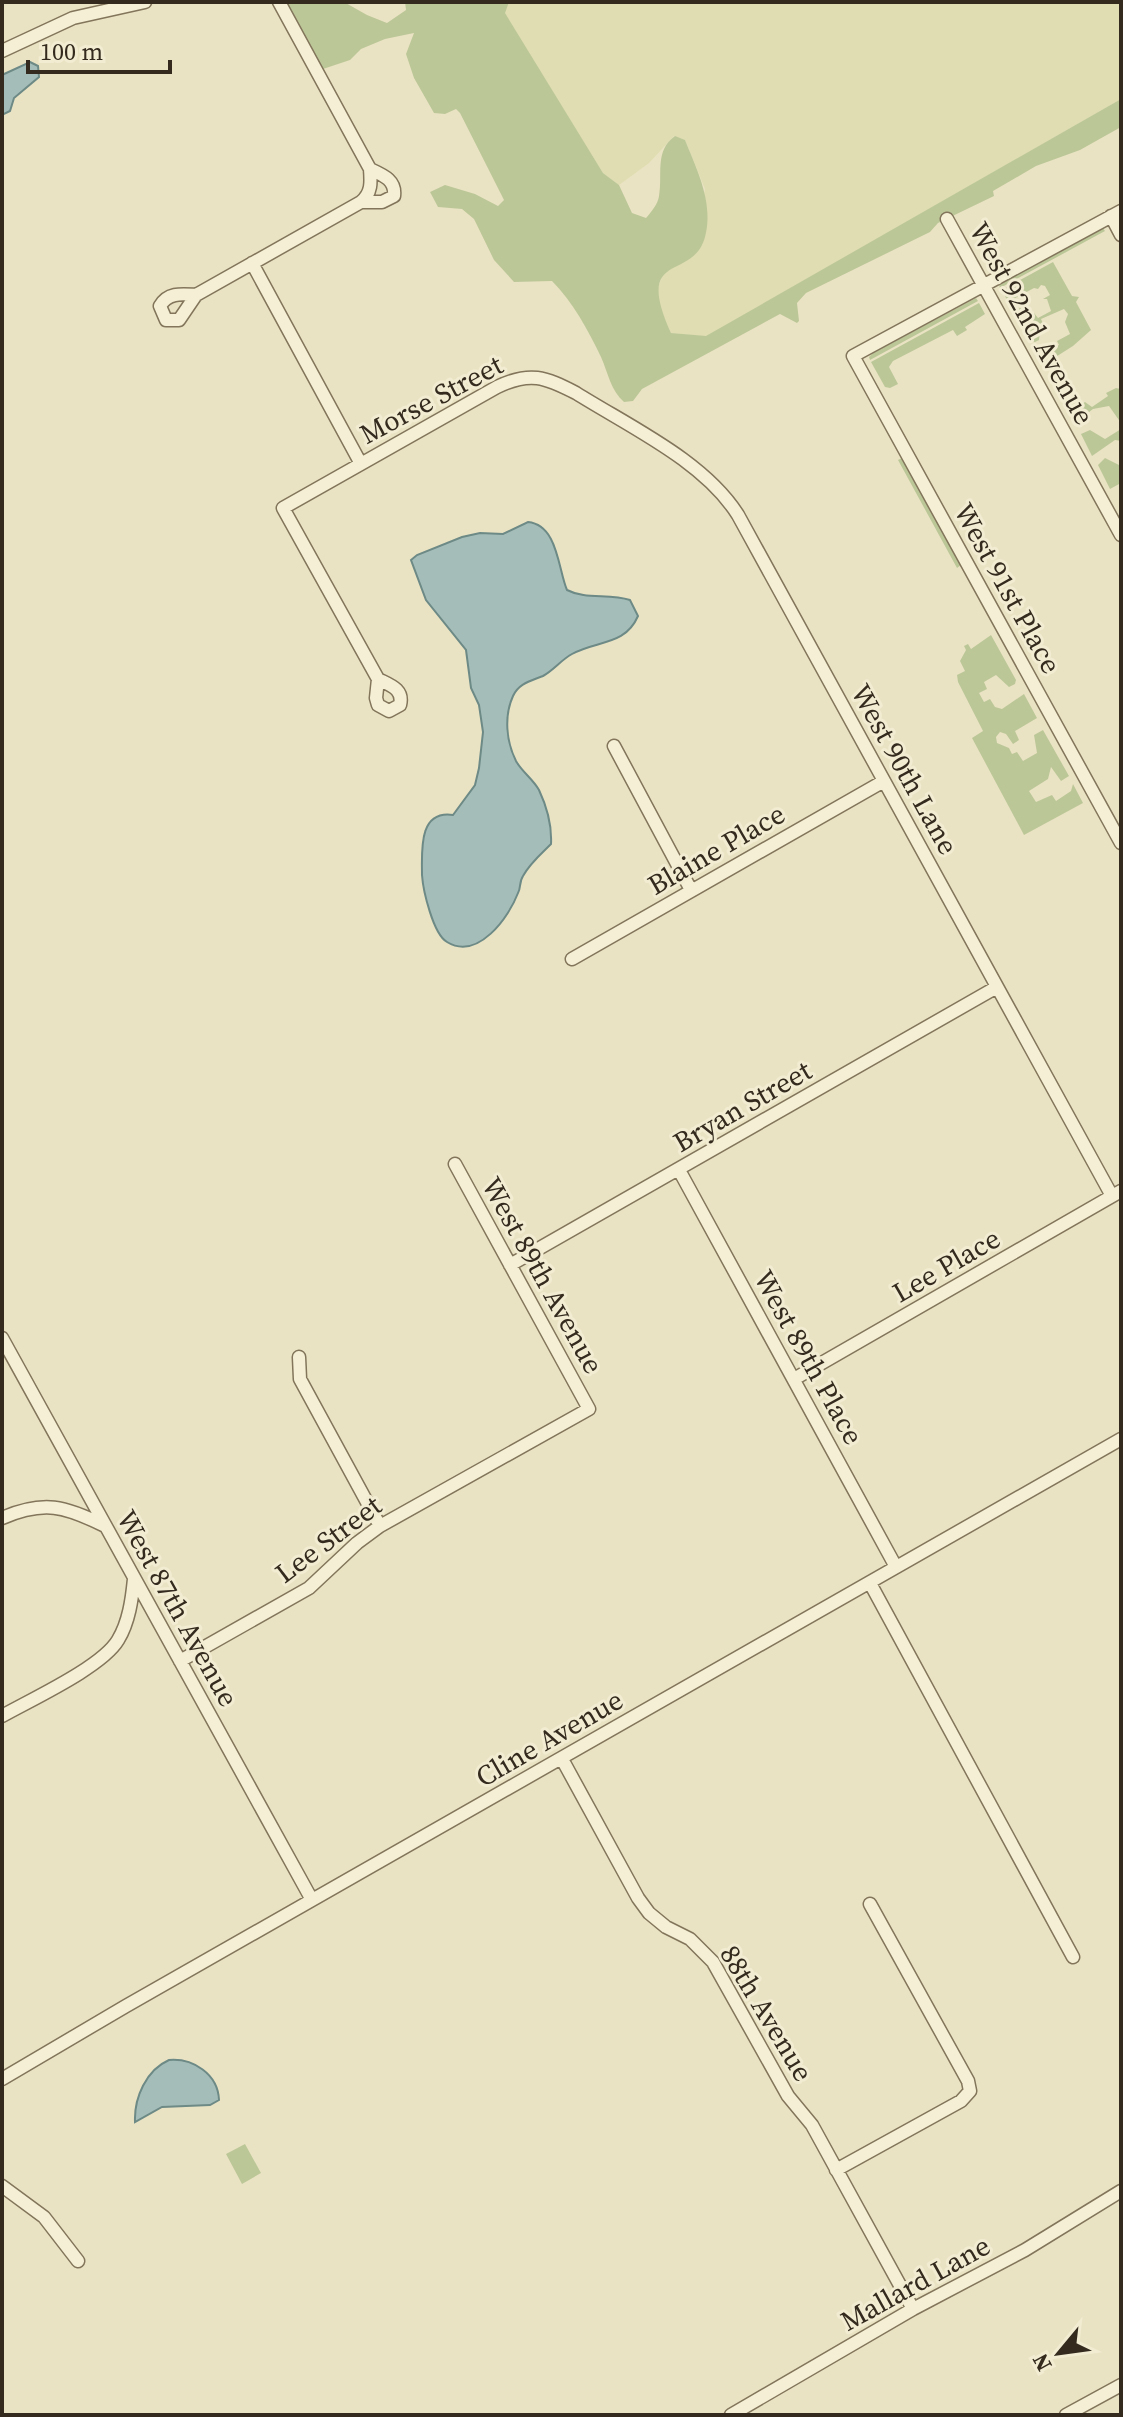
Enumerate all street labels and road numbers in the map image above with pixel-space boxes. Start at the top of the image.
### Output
street label: West 92nd Avenue [961,215,1103,431]
street label: Morse Street [353,345,510,453]
street label: West 91st Place [945,496,1071,680]
street label: West 90th Lane [842,677,968,861]
street label: Blaine Place [640,794,792,904]
street label: Bryan Street [666,1051,819,1161]
street label: West 89th Avenue [473,1170,613,1380]
street label: Lee Place [885,1219,1007,1311]
street label: West 89th Place [745,1263,873,1451]
street label: Lee Street [267,1486,390,1592]
street label: West 87th Avenue [108,1503,248,1713]
street label: Cline Avenue [468,1681,630,1795]
street label: 88th Avenue [711,1938,823,2088]
street label: Mallard Lane [833,2226,997,2340]

